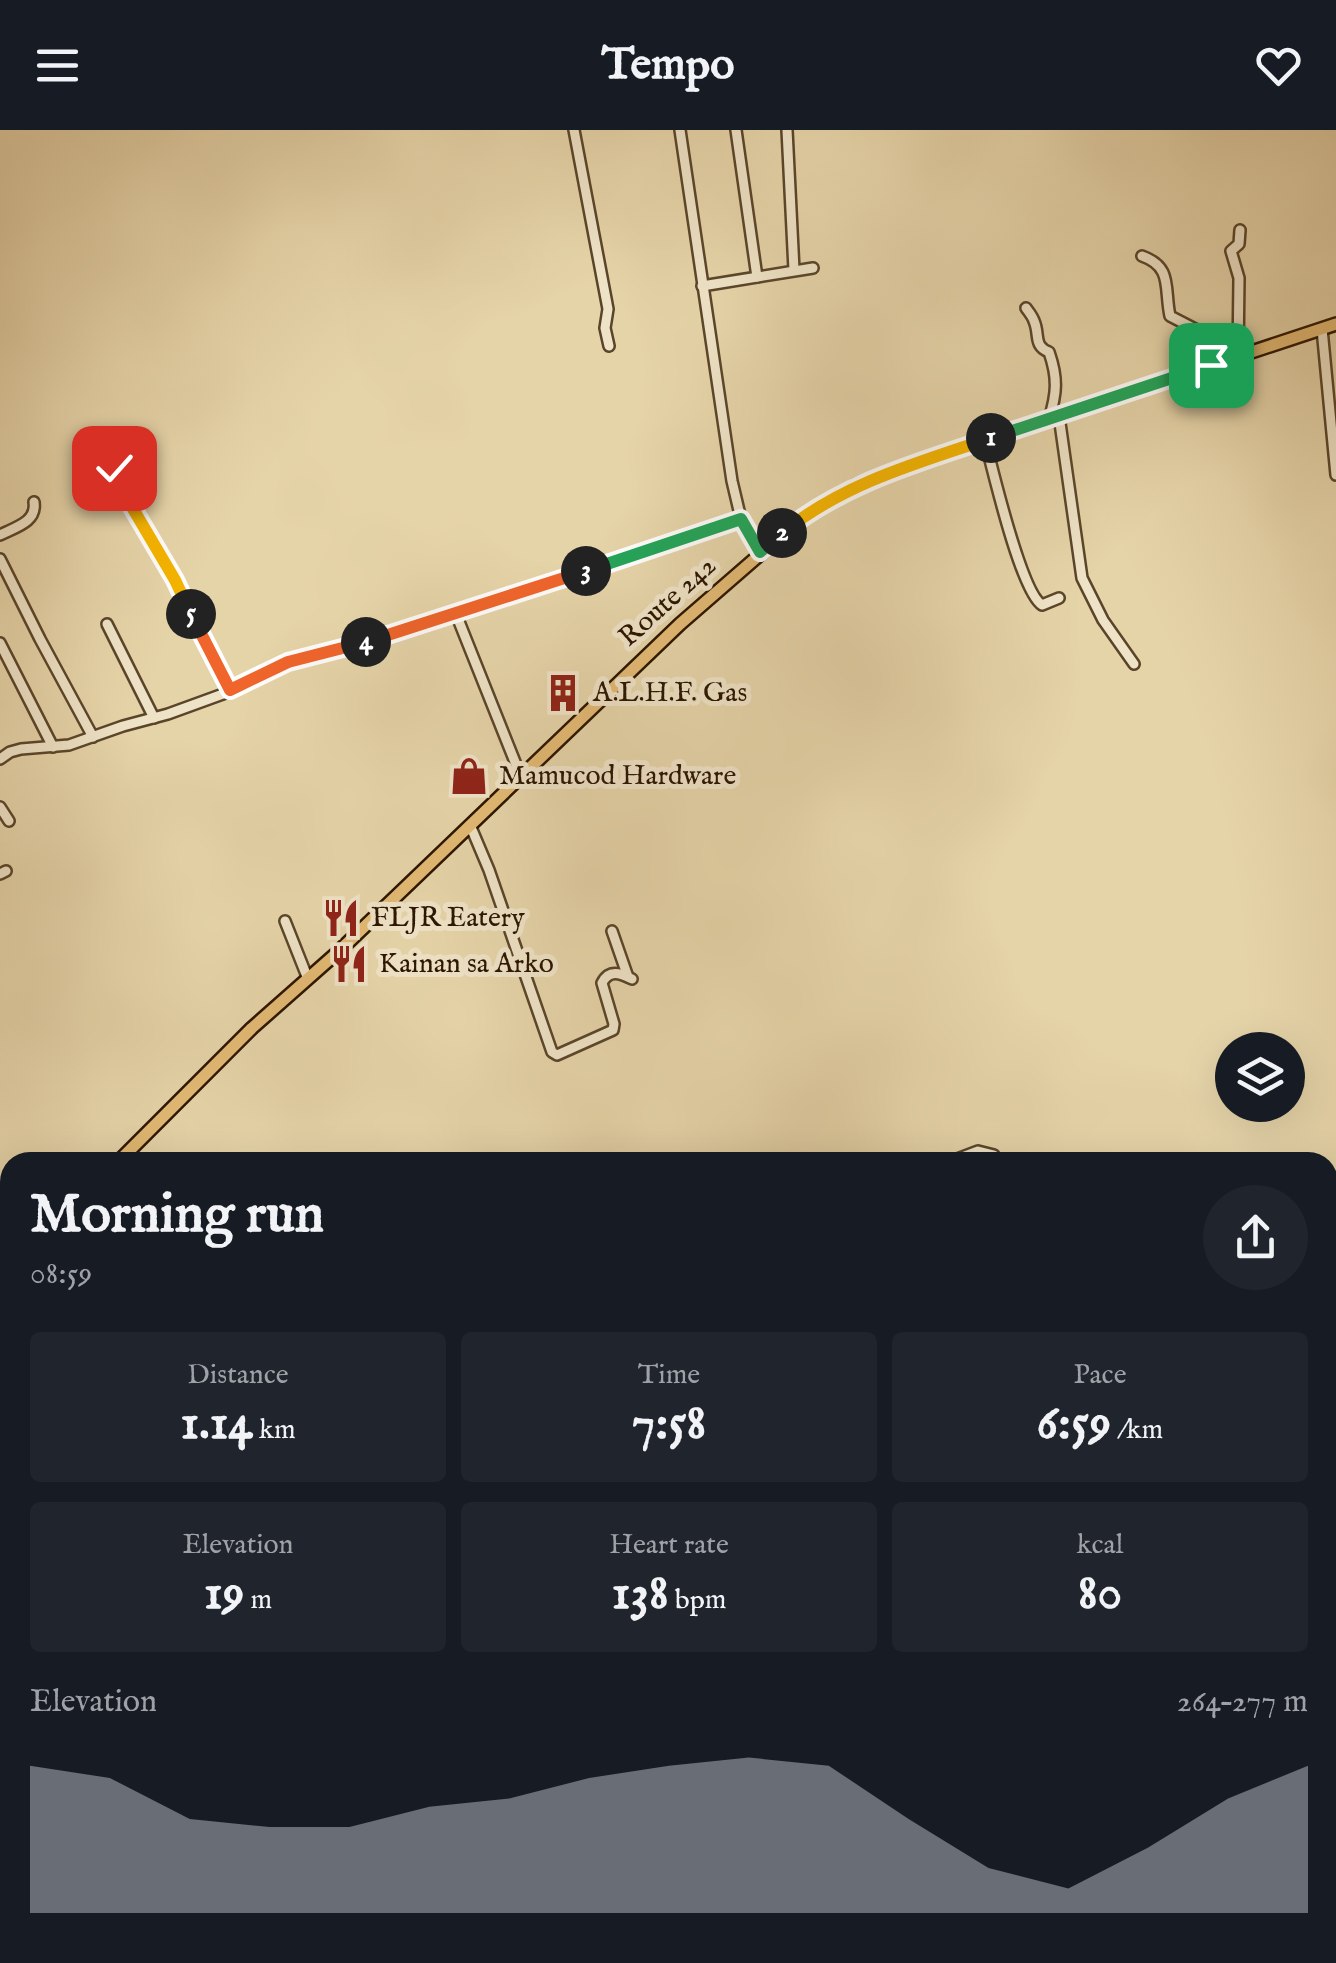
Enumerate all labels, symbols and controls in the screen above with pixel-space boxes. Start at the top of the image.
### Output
text: Tempo [602,37,734,94]
icon: menu [30,38,85,93]
icon: heart [1251,38,1306,93]
pin [1169,323,1254,408]
icon: arrive [1184,338,1239,393]
pin: 1 [966,413,1016,463]
text: 1 [986,420,996,455]
pin [72,426,157,511]
icon: check [87,441,142,496]
pin: 2 [757,508,807,558]
text: 2 [775,515,789,550]
pin: 3 [561,546,611,596]
street label: Route 242 [612,549,724,655]
text: 3 [581,553,591,588]
pin: 5 [166,589,216,639]
text: 5 [186,596,196,631]
pin: 4 [341,617,391,667]
text: 4 [359,624,373,659]
building icon: A.L.H.F. Gas [542,672,584,714]
place label: A.L.H.F. Gas [592,676,747,711]
shop icon: Mamucod Hardware [448,755,490,797]
place label: Mamucod Hardware [499,759,736,794]
restaurant icon: FLJR Eatery [320,897,362,939]
place label: FLJR Eatery [371,901,525,936]
restaurant icon: Kainan sa Arko [328,943,370,985]
place label: Kainan sa Arko [379,947,554,982]
map controls [1215,1032,1305,1122]
button: layers [1215,1032,1305,1122]
text: Morning run [30,1181,324,1251]
button: share [1203,1185,1308,1290]
text: 08:59 [30,1254,92,1295]
text: Distance [187,1358,289,1393]
text: Time [638,1358,700,1393]
text: Pace [1074,1358,1126,1393]
text: 1.14 [180,1393,253,1456]
text: 7:58 [632,1393,706,1456]
text: 6:59 [1037,1393,1111,1456]
text: km [253,1413,296,1448]
text: /km [1111,1413,1163,1448]
text: Elevation [182,1528,294,1563]
text: Heart rate [609,1528,729,1563]
text: kcal [1077,1528,1123,1563]
text: 19 [204,1563,244,1626]
text: 138 [612,1563,669,1626]
text: 80 [1078,1563,1122,1626]
text: m [244,1583,272,1618]
text: bpm [669,1583,726,1618]
text: Elevation [30,1682,157,1723]
text: 264–277 m [1177,1682,1308,1723]

